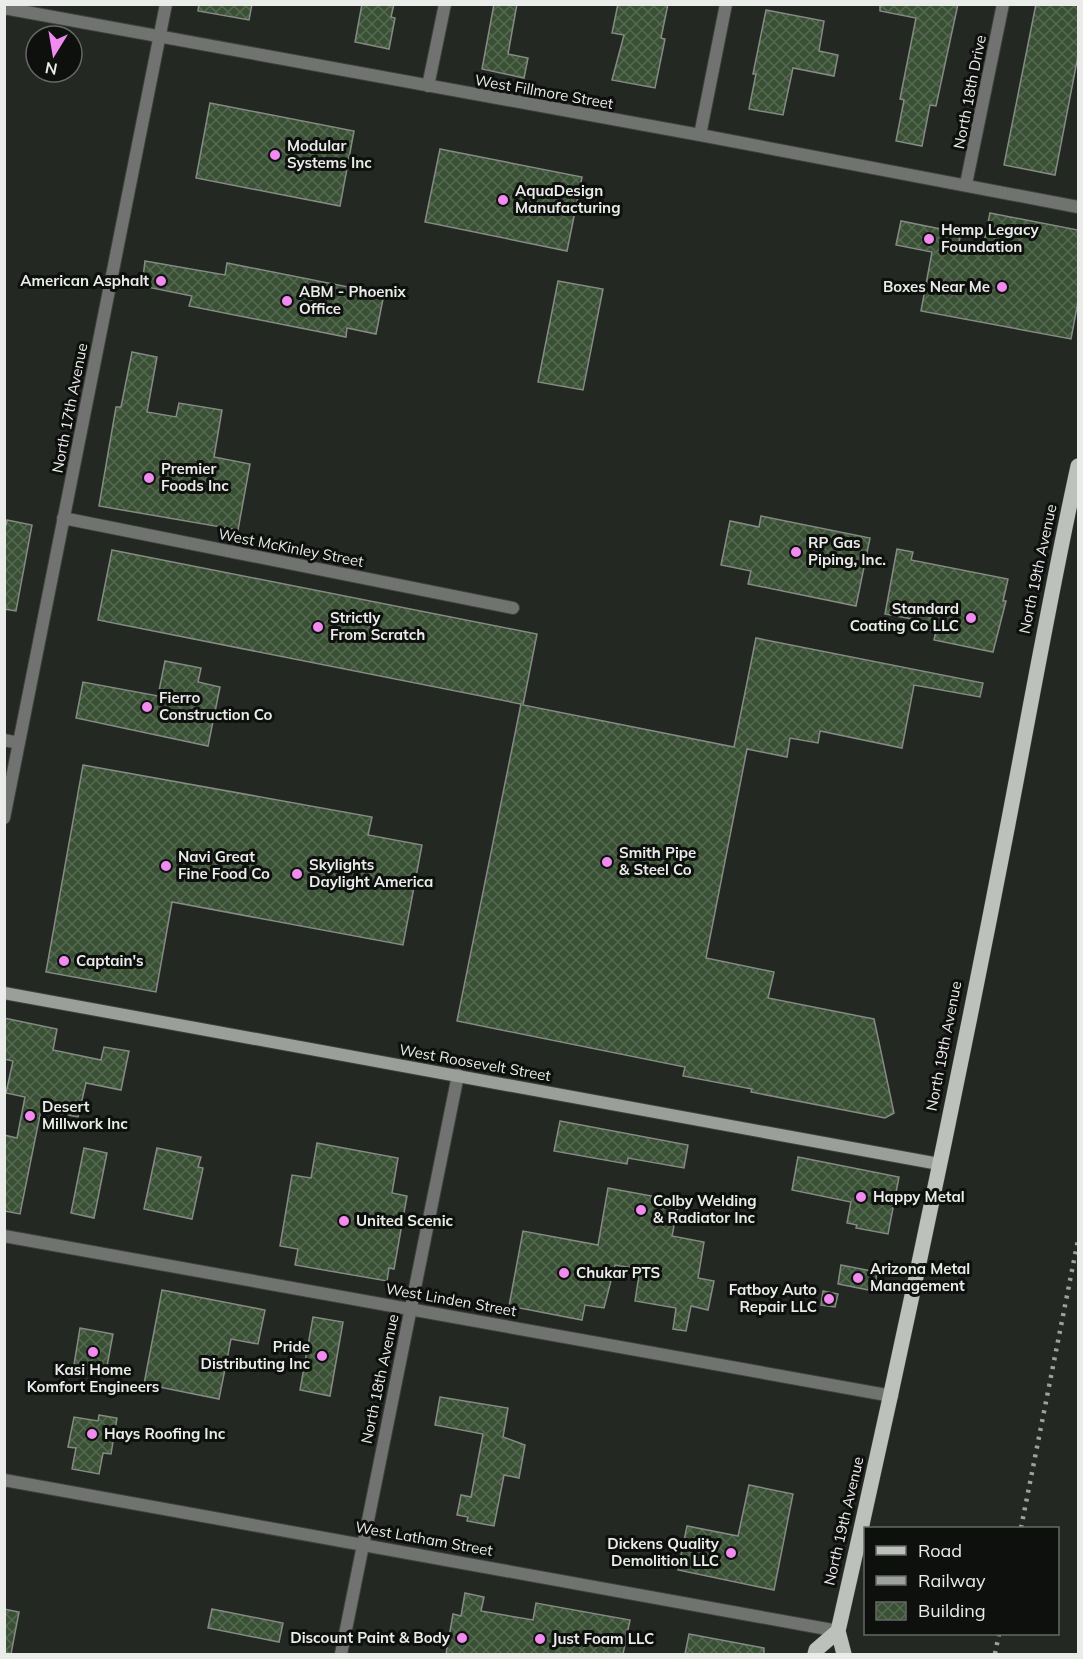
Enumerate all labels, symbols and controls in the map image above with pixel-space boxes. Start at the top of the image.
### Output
north arrow [24,24,84,84]
street label: North 18th Drive [949,33,990,151]
text: N [43,58,59,80]
street label: West Fillmore Street [473,70,615,113]
place label: Modular Systems Inc [287,136,372,172]
marker: Modular Systems Inc [268,148,282,162]
place label: AquaDesign Manufacturing [515,181,620,217]
marker: AquaDesign Manufacturing [496,193,510,207]
place label: Hemp Legacy Foundation [941,220,1040,256]
marker: Hemp Legacy Foundation [922,232,936,246]
place label: American Asphalt [20,271,149,290]
marker: American Asphalt [154,274,168,288]
place label: Boxes Near Me [883,277,990,296]
marker: Boxes Near Me [995,280,1009,294]
place label: ABM - Phoenix Office [299,282,407,318]
marker: ABM - Phoenix Office [280,294,294,308]
street label: North 17th Avenue [48,341,91,474]
place label: Premier Foods Inc [161,459,229,495]
marker: Premier Foods Inc [142,471,156,485]
street label: North 19th Avenue [1015,502,1061,635]
street label: West McKinley Street [217,524,365,571]
place label: RP Gas Piping, Inc. [808,533,886,569]
marker: RP Gas Piping, Inc. [789,545,803,559]
place label: Standard Coating Co LLC [850,599,959,635]
place label: Strictly From Scratch [330,608,425,644]
marker: Standard Coating Co LLC [964,611,978,625]
marker: Strictly From Scratch [311,620,325,634]
place label: Fierro Construction Co [159,688,273,724]
marker: Fierro Construction Co [140,700,154,714]
place label: Smith Pipe & Steel Co [619,843,696,879]
place label: Navi Great Fine Food Co [178,847,270,883]
place label: Skylights Daylight America [309,855,433,891]
marker: Smith Pipe & Steel Co [600,855,614,869]
marker: Navi Great Fine Food Co [159,859,173,873]
marker: Skylights Daylight America [290,867,304,881]
place label: Captain's [76,951,144,970]
marker: Captain's [57,954,71,968]
street label: North 19th Avenue [922,979,965,1112]
street label: West Roosevelt Street [398,1040,552,1085]
place label: Desert Millwork Inc [42,1097,128,1133]
marker: Desert Millwork Inc [23,1109,37,1123]
place label: Happy Metal [873,1187,965,1206]
marker: Happy Metal [854,1190,868,1204]
place label: Colby Welding & Radiator Inc [653,1191,757,1227]
marker: Colby Welding & Radiator Inc [634,1203,648,1217]
place label: United Scenic [356,1211,454,1230]
marker: United Scenic [337,1214,351,1228]
place label: Arizona Metal Management [870,1259,970,1295]
place label: Chukar PTS [576,1263,660,1282]
marker: Chukar PTS [557,1266,571,1280]
marker: Arizona Metal Management [851,1271,865,1285]
street label: West Linden Street [384,1279,518,1320]
place label: Fatboy Auto Repair LLC [729,1280,817,1316]
marker: Fatboy Auto Repair LLC [822,1292,836,1306]
street label: North 18th Avenue [357,1312,403,1445]
place label: Pride Distributing Inc [201,1337,310,1373]
marker: Kasi Home Komfort Engineers [86,1345,100,1359]
marker: Pride Distributing Inc [315,1349,329,1363]
place label: Kasi Home Komfort Engineers [27,1360,159,1396]
place label: Hays Roofing Inc [104,1424,226,1443]
marker: Hays Roofing Inc [85,1427,99,1441]
street label: North 19th Avenue [819,1455,868,1587]
street label: West Latham Street [354,1517,494,1560]
legend [864,1527,1059,1635]
place label: Dickens Quality Demolition LLC [607,1534,720,1570]
text: Road [918,1539,962,1562]
marker: Dickens Quality Demolition LLC [724,1546,738,1560]
text: Railway [918,1569,986,1592]
text: Building [918,1599,986,1622]
place label: Discount Paint & Body [290,1628,451,1647]
place label: Just Foam LLC [552,1629,654,1648]
marker: Discount Paint & Body [455,1631,469,1645]
marker: Just Foam LLC [533,1632,547,1646]

